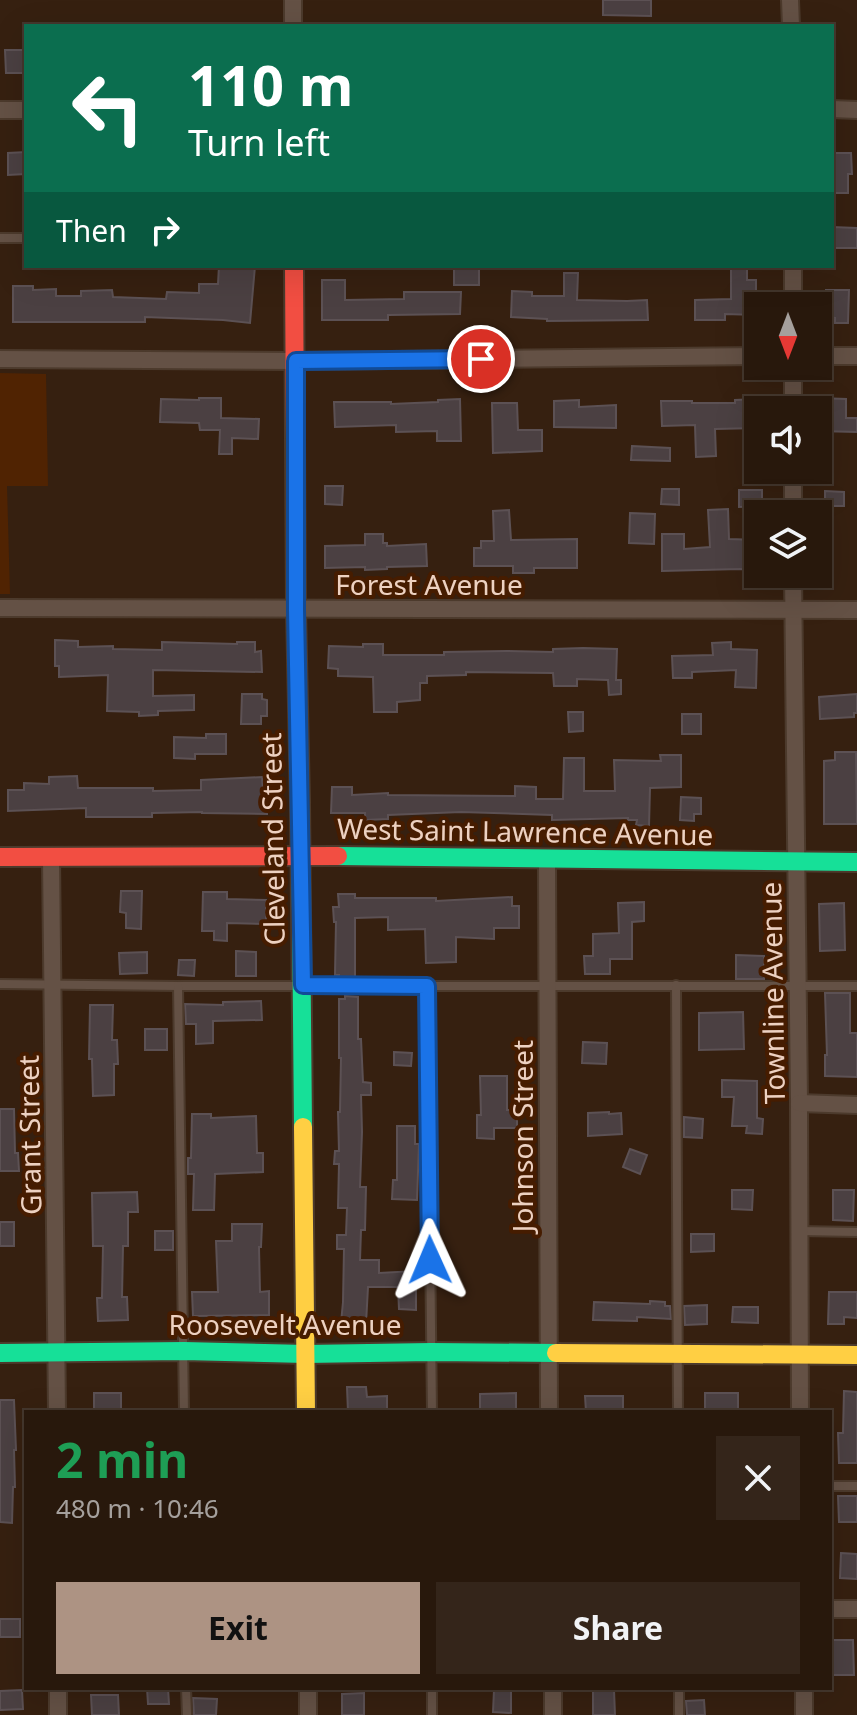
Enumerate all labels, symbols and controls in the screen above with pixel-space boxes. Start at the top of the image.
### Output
text: 110 m [188,46,353,122]
icon: left [56,56,160,160]
text: Turn left [188,118,330,167]
icon: right [143,208,187,252]
text: Then [56,210,127,251]
north arrow [744,292,832,380]
map controls [744,292,832,588]
pin [447,325,515,393]
icon: arrive [459,337,503,381]
button: sound [744,396,832,484]
button: layers [744,500,832,588]
street label: Forest Avenue [335,565,523,603]
street label: Cleveland Street [251,732,293,946]
street label: West Saint Lawrence Avenue [337,809,713,853]
street label: Townline Avenue [751,881,793,1105]
street label: Johnson Street [503,1040,541,1235]
street label: Grant Street [9,1055,49,1215]
position arrow [388,1218,472,1302]
street label: Roosevelt Avenue [169,1305,401,1343]
text: 2 min [56,1427,188,1492]
button: close [716,1436,800,1520]
text: 480 m · 10:46 [56,1490,219,1526]
button: Exit [56,1582,420,1674]
button: Share [436,1582,800,1674]

